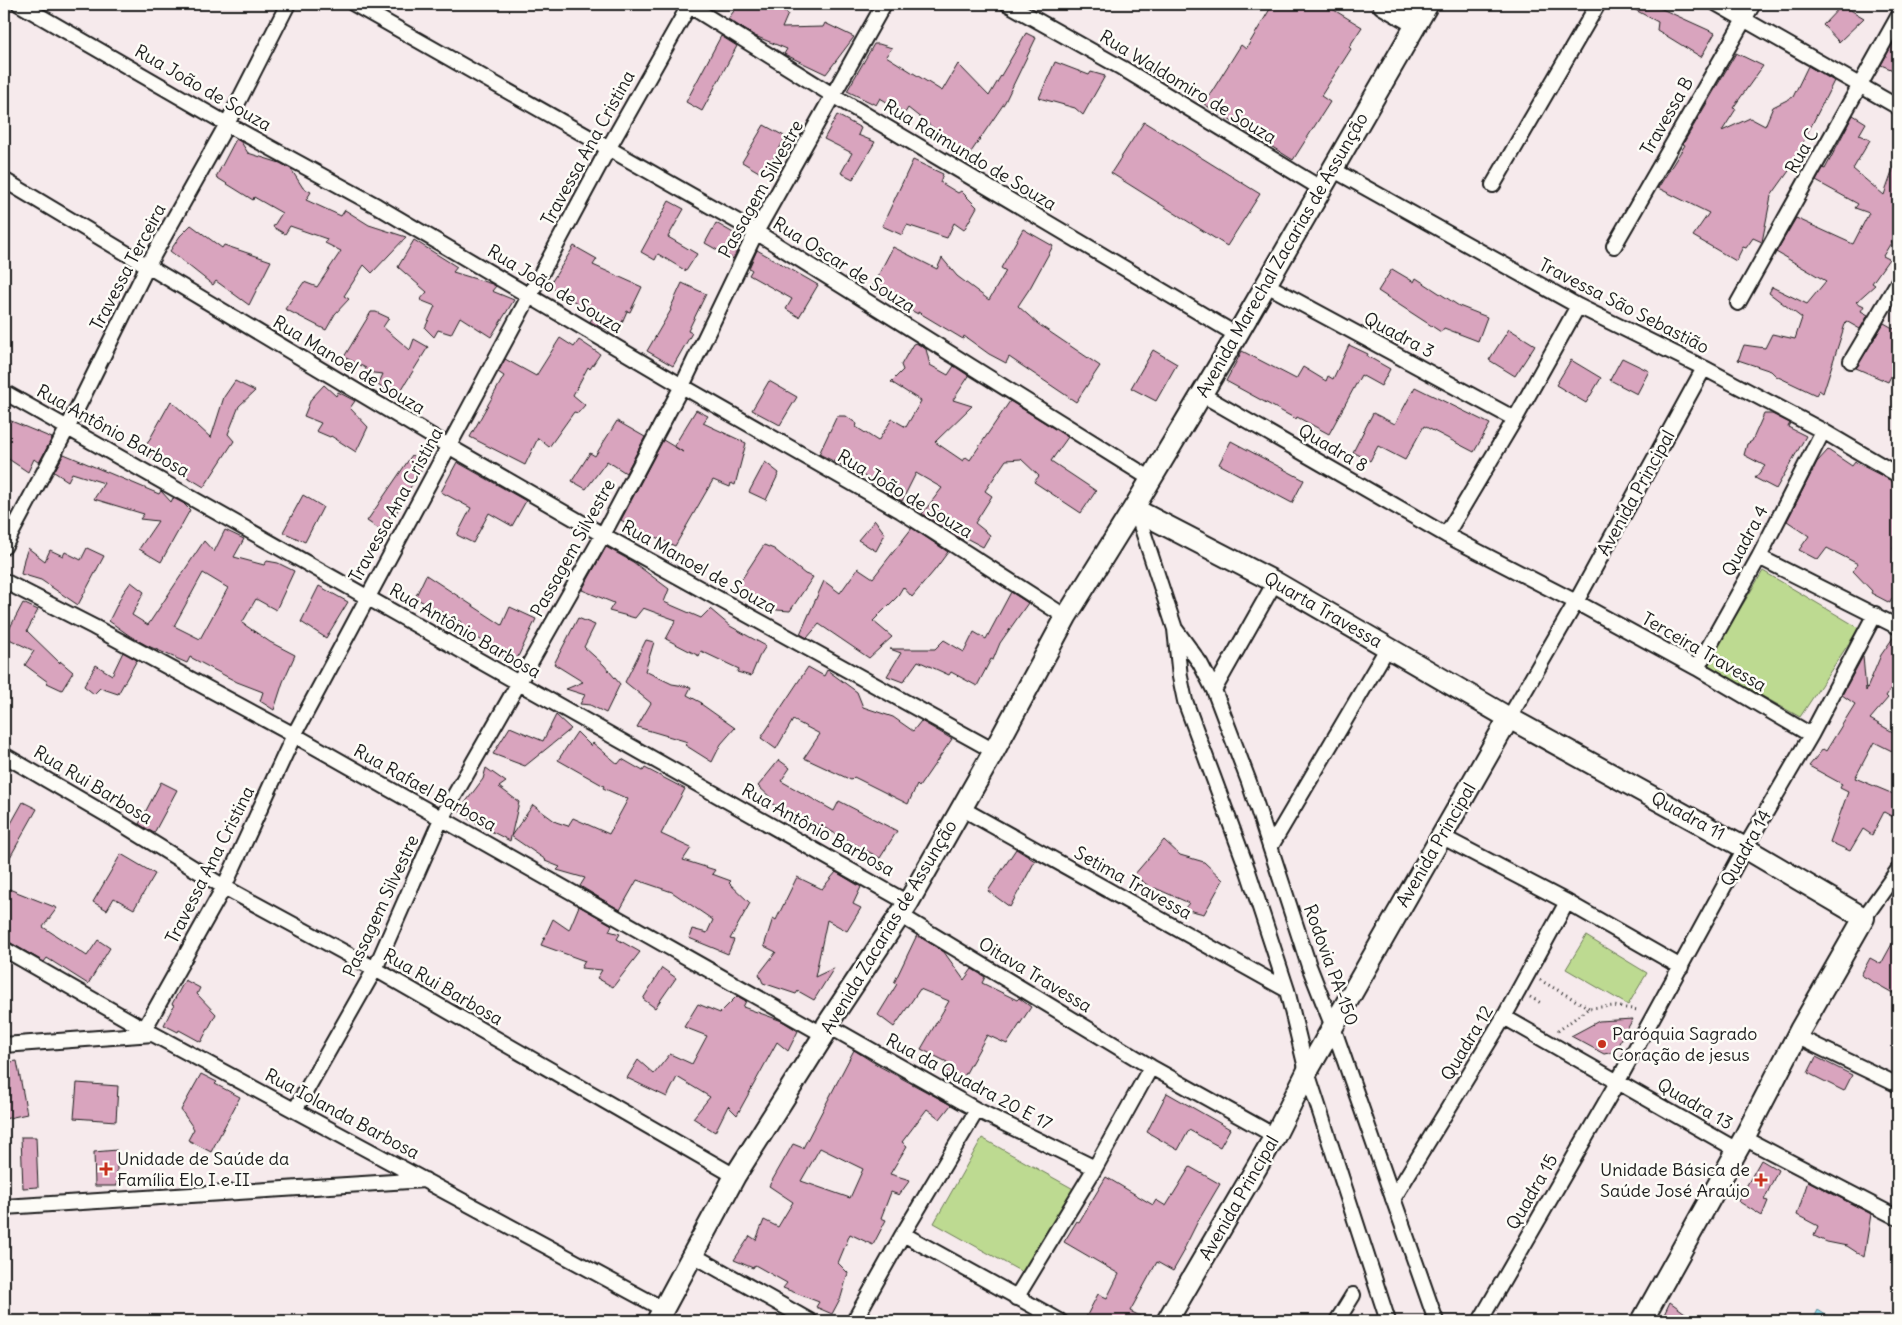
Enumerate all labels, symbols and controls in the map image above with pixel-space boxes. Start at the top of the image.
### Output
street label: Rua Waldomiro de Souza [1096,25,1281,149]
street label: Rua João de Souza [131,39,276,136]
street label: Travessa Ana Cristina [535,66,640,229]
street label: Travessa B [1635,72,1698,159]
street label: Rua Raimundo de Souza [880,94,1061,215]
street label: Avenida Marechal Zacarias de Assunção [1190,108,1373,401]
street label: Passagem Silvestre [713,116,808,262]
street label: Rua C [1780,124,1823,177]
street label: Travessa Terceira [85,200,171,334]
street label: Rua Oscar de Souza [769,212,920,318]
street label: Rua João de Souza [483,239,627,338]
street label: Travessa São Sebastião [1535,253,1713,359]
street label: Quadra 3 [1360,306,1439,363]
street label: Rua Manoel de Souza [269,310,430,419]
street label: Rua Antônio Barbosa [33,379,194,482]
street label: Quadra 8 [1294,418,1372,477]
street label: Travessa Ana Cristina [343,423,448,586]
street label: Avenida Principal [1592,426,1680,559]
street label: Rua João de Souza [833,444,977,543]
street label: Passagem Silvestre [525,475,620,621]
street label: Quadra 4 [1716,501,1773,580]
street label: Rua Manoel de Souza [618,514,781,619]
street label: Quarta Travessa [1260,566,1387,653]
street label: Rua Antônio Barbosa [385,578,545,683]
street label: Terceira Travessa [1638,607,1771,697]
street label: Rua Rafael Barbosa [350,739,501,836]
street label: Rua Rui Barbosa [30,740,157,829]
street label: Rua Antônio Barbosa [738,778,899,881]
street label: Avenida Principal [1391,778,1480,911]
street label: Travessa Ana Cristina [160,782,259,947]
street label: Quadra 11 [1647,786,1729,845]
street label: Quadra 14 [1715,805,1776,890]
street label: Avenida Zacarias de Assunção [815,816,962,1038]
street label: Passagem Silvestre [338,831,424,981]
street label: Setima Travessa [1070,841,1196,924]
street label: Rodovia PA-150 [1299,901,1364,1029]
street label: Oitava Travessa [974,932,1096,1017]
street label: Rua Rui Barbosa [379,943,507,1030]
street label: Quadra 12 [1435,1001,1498,1084]
place label: Paróquia Sagrado Coração de jesus [1612,1022,1757,1066]
street label: Rua da Quadra 20 E 17 [882,1028,1056,1135]
marker: Paróquia Sagrado Coração de jesus [1596,1038,1608,1050]
street label: Rua Iolanda Barbosa [261,1063,423,1164]
street label: Quadra 13 [1653,1073,1737,1134]
street label: Avenida Principal [1194,1131,1283,1264]
place label: Unidade de Saúde da Família Elo I e II [117,1147,289,1191]
street label: Quadra 15 [1501,1150,1563,1234]
place label: Unidade Básica de Saúde José Araújo [1600,1158,1750,1202]
marker: Unidade de Saúde da Família Elo I e II [99,1162,113,1176]
marker: Unidade Básica de Saúde José Araújo [1754,1173,1768,1187]

